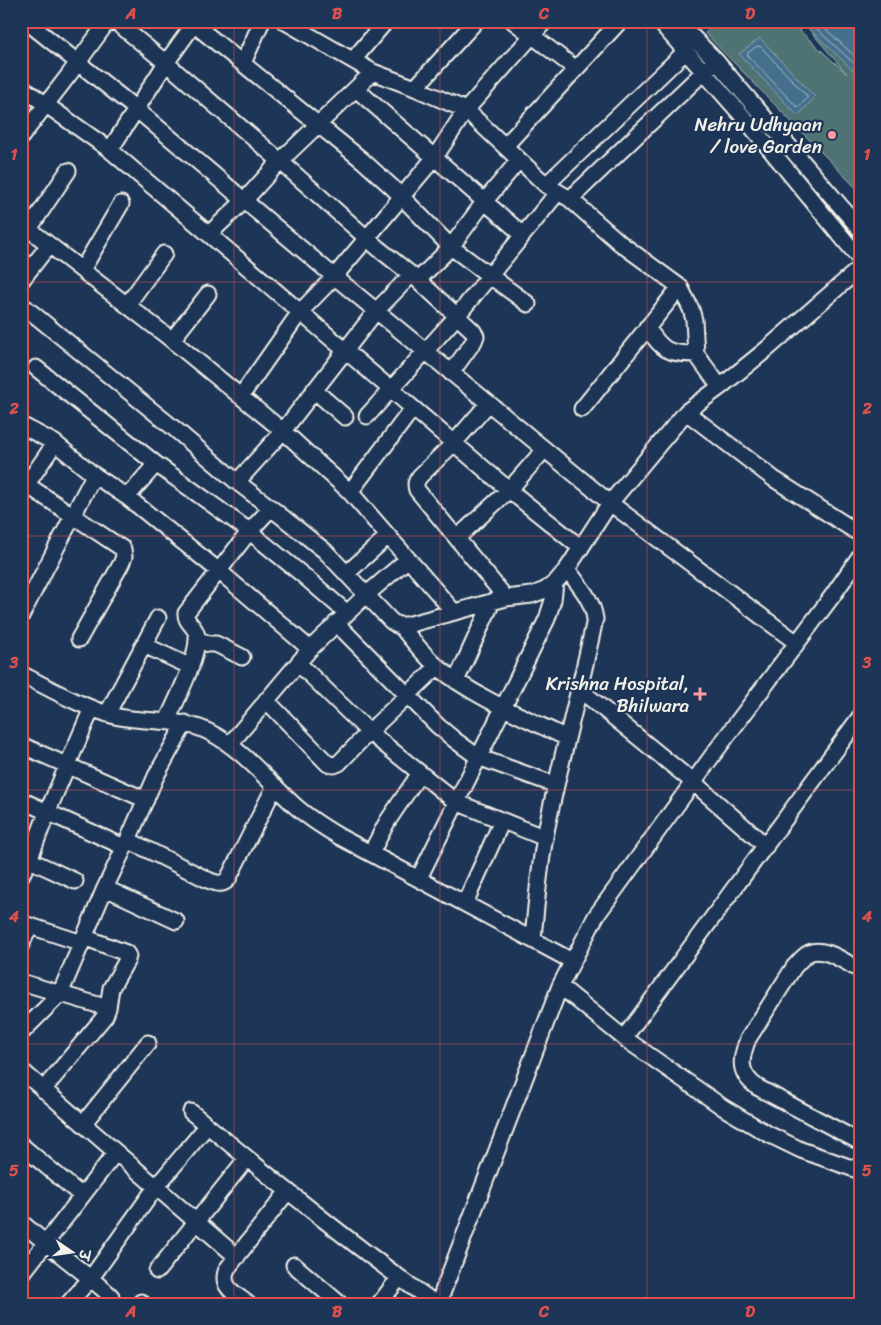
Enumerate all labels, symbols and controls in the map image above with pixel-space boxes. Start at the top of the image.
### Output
text: A [125,0,136,28]
text: B [332,0,343,28]
text: C [538,0,550,28]
text: D [745,0,755,28]
place label: Nehru Udhyaan / love Garden [694,108,822,163]
marker: Nehru Udhyaan / love Garden [826,129,838,141]
text: 1 [11,140,18,169]
text: 1 [864,140,871,169]
text: 2 [8,394,19,423]
text: 2 [861,394,872,423]
text: 3 [9,648,19,677]
text: 3 [862,648,872,677]
place label: Krishna Hospital, Bhilwara [546,667,689,722]
marker: Krishna Hospital, Bhilwara [693,687,707,701]
text: 4 [8,902,19,931]
text: 4 [861,902,872,931]
text: 5 [9,1156,19,1185]
text: 5 [862,1156,872,1185]
north arrow [48,1228,98,1278]
text: उ [71,1246,98,1264]
text: A [125,1297,136,1325]
text: B [332,1297,343,1325]
text: C [538,1297,550,1325]
text: D [745,1297,755,1325]

